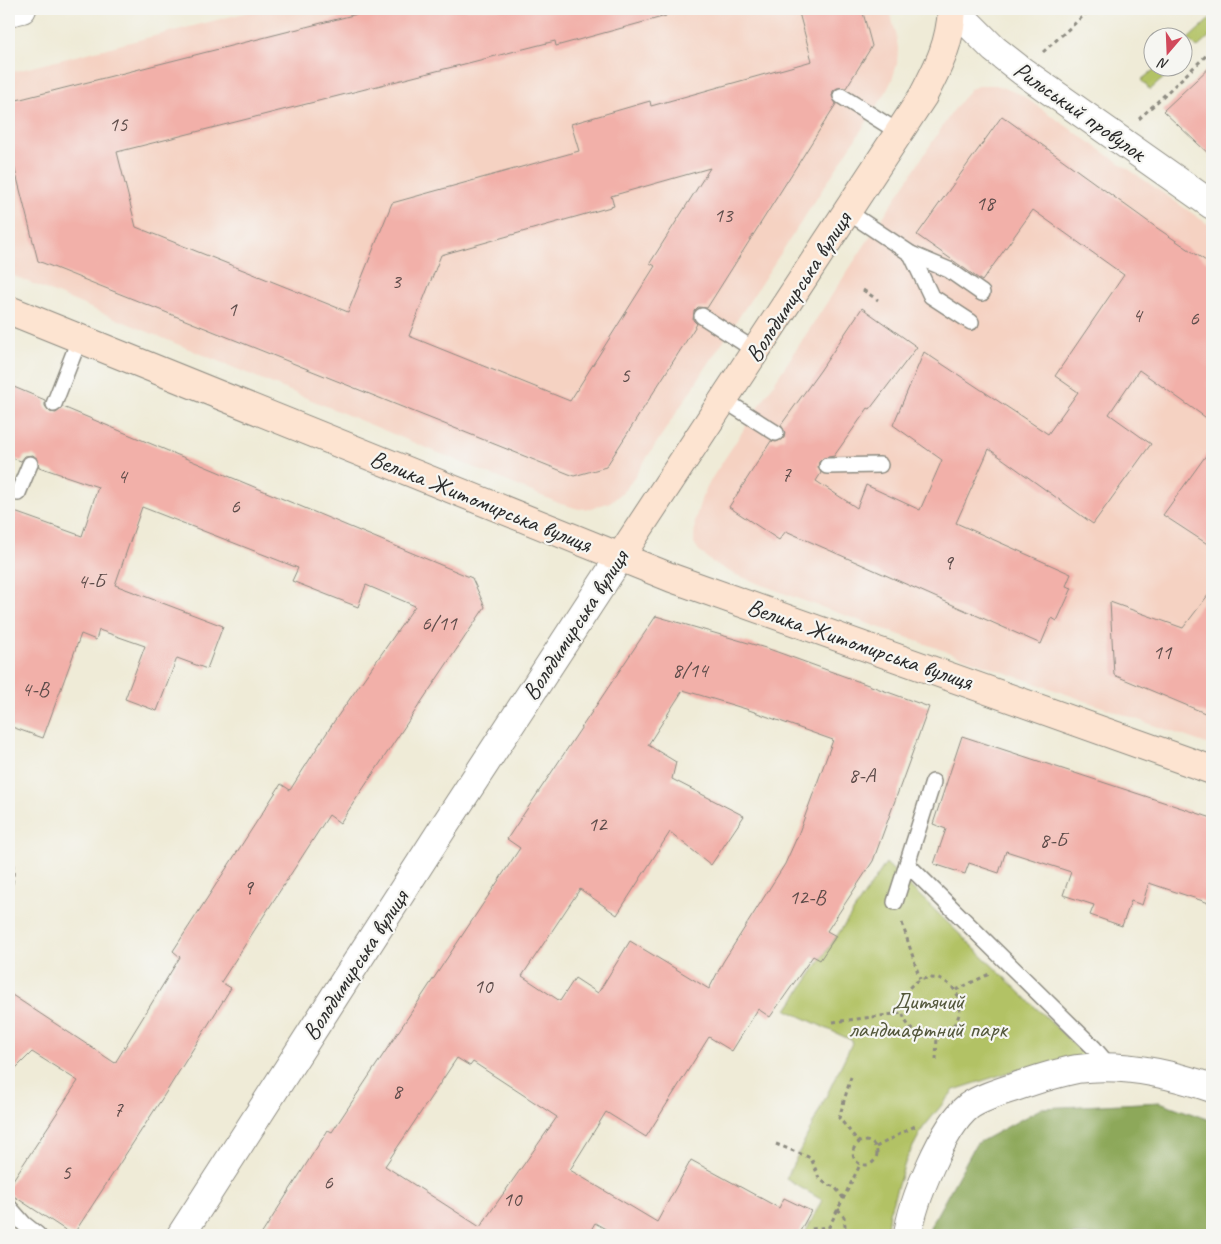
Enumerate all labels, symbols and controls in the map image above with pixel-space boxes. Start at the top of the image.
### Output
north arrow [1144,28,1194,78]
street label: Рильський провулок [1008,54,1154,169]
text: N [1155,54,1171,73]
house number: 15 [109,111,129,137]
house number: 18 [976,190,997,216]
house number: 13 [714,202,734,228]
street label: Володимирська вулиця [738,205,859,368]
house number: 3 [391,268,402,294]
house number: 1 [227,296,238,322]
house number: 4 [1132,302,1144,328]
house number: 6 [1189,305,1199,331]
house number: 5 [620,362,631,388]
street label: Велика Житомирська вулиця [366,443,597,560]
house number: 7 [781,461,792,487]
house number: 4 [117,463,129,489]
house number: 6 [230,493,240,519]
street label: Володимирська вулиця [515,543,636,706]
house number: 9 [943,549,954,575]
house number: 4-Б [78,568,108,594]
street label: Велика Житомирська вулиця [743,591,978,697]
house number: 6/11 [421,610,458,636]
house number: 11 [1153,639,1173,665]
house number: 8/14 [672,657,710,683]
house number: 4-В [21,676,51,702]
house number: 8-А [849,762,877,788]
house number: 12 [588,811,608,837]
house number: 8-Б [1040,827,1070,853]
house number: 9 [243,874,254,900]
street label: Володимирська вулиця [295,883,416,1046]
house number: 12-В [789,884,827,910]
house number: 10 [474,973,494,999]
park label: Дитячий ландшафтний парк [849,986,1009,1044]
house number: 8 [392,1078,404,1104]
house number: 7 [113,1096,124,1122]
house number: 5 [61,1159,72,1185]
house number: 6 [323,1169,333,1195]
house number: 10 [503,1186,523,1212]

